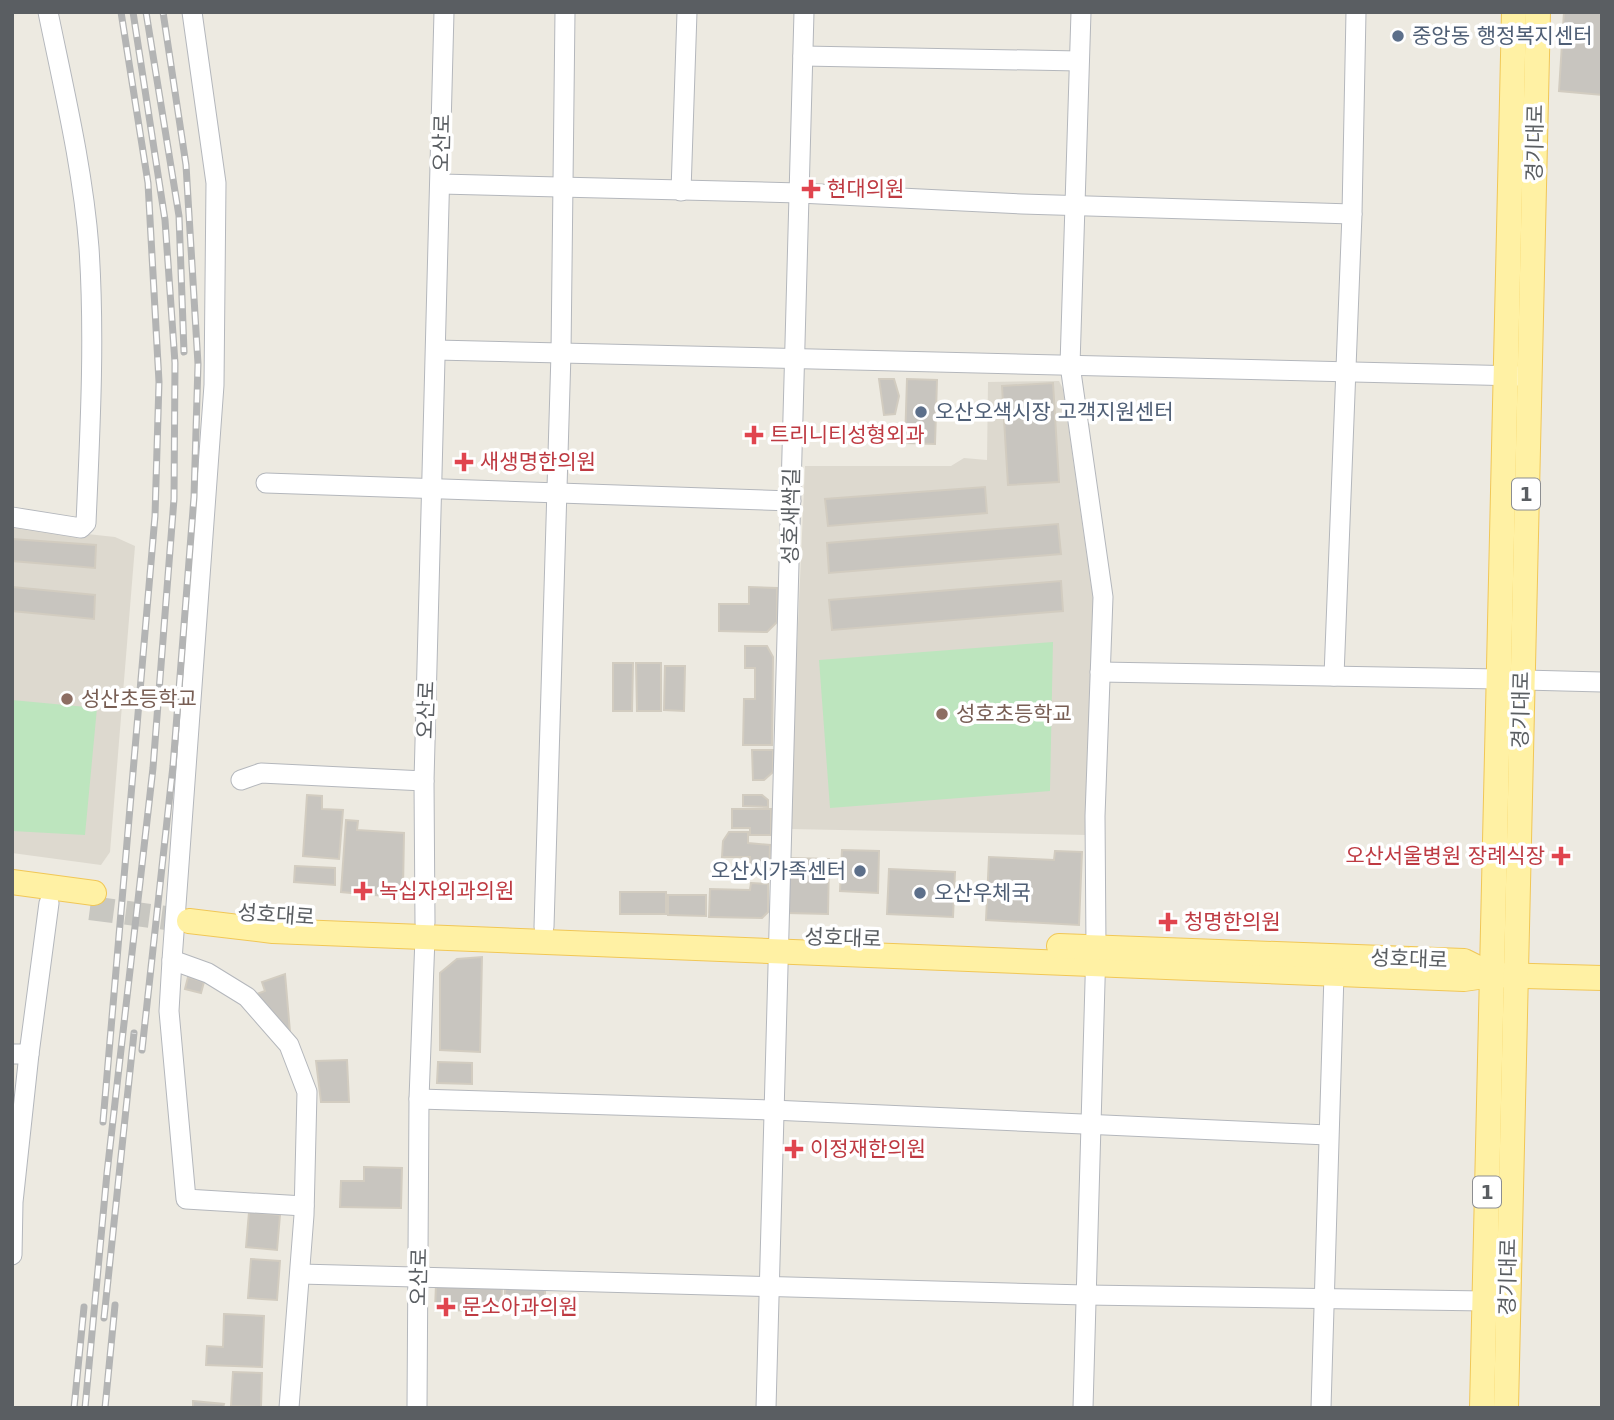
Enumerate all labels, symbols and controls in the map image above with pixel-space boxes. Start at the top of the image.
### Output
place label: 중앙동 행정복지센터 [1412,24,1593,48]
marker: 중앙동 행정복지센터 [1390,28,1406,44]
street label: 경기대로 [1522,104,1548,182]
street label: 오산로 [429,114,455,172]
place label: 현대의원 [827,177,904,201]
marker: 현대의원 [801,179,821,199]
place label: 오산오색시장 고객지원센터 [935,400,1174,424]
marker: 오산오색시장 고객지원센터 [913,404,929,420]
place label: 트리니티성형외과 [770,423,925,447]
marker: 트리니티성형외과 [744,425,764,445]
place label: 새생명한의원 [480,450,596,474]
marker: 새생명한의원 [454,452,474,472]
street label: 성호새싹길 [778,467,804,565]
road number: 1 [1512,478,1540,509]
street label: 경기대로 [1508,671,1534,749]
street label: 오산로 [413,681,439,739]
place label: 성산초등학교 [81,687,197,711]
marker: 성산초등학교 [59,691,75,707]
place label: 성호초등학교 [956,702,1072,726]
marker: 성호초등학교 [934,706,950,722]
place label: 오산서울병원 장례식장 [1345,844,1545,868]
marker: 오산서울병원 장례식장 [1551,846,1571,866]
place label: 오산시가족센터 [711,859,846,883]
marker: 오산시가족센터 [852,863,868,879]
place label: 녹십자외과의원 [379,879,514,903]
marker: 녹십자외과의원 [353,881,373,901]
place label: 오산우체국 [934,881,1031,905]
marker: 오산우체국 [912,885,928,901]
street label: 성호대로 [237,900,315,930]
place label: 청명한의원 [1184,910,1281,934]
marker: 청명한의원 [1158,912,1178,932]
street label: 성호대로 [804,925,882,951]
street label: 성호대로 [1370,946,1448,972]
place label: 이정재한의원 [810,1137,926,1161]
marker: 이정재한의원 [784,1139,804,1159]
road number: 1 [1473,1176,1501,1208]
street label: 경기대로 [1495,1238,1521,1316]
street label: 오산로 [406,1248,432,1306]
place label: 문소아과의원 [462,1295,578,1319]
marker: 문소아과의원 [436,1297,456,1317]

